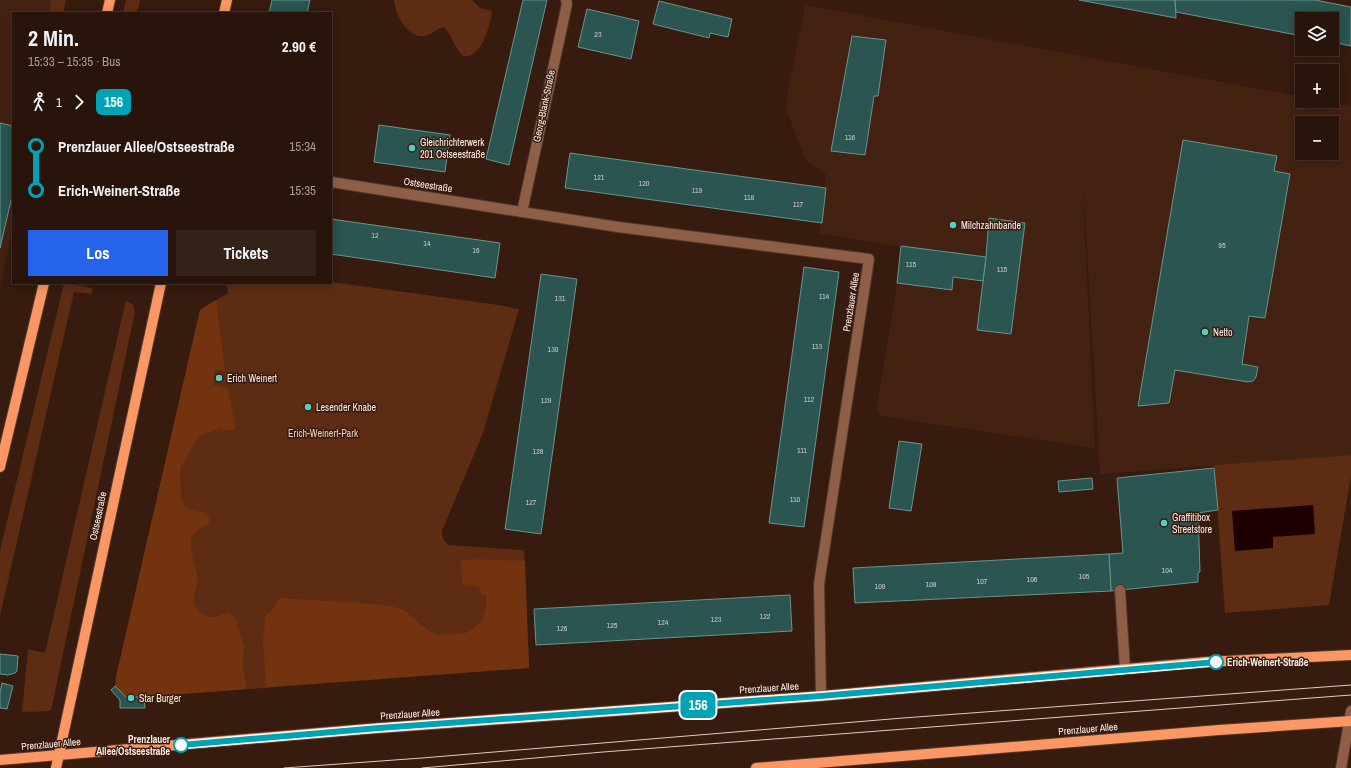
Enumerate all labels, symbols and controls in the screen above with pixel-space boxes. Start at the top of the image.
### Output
map controls [1295,12,1339,160]
button: layers [1295,12,1339,56]
text: 2 Min. [28,23,79,53]
house number: 23 [594,29,602,39]
text: 2.90 € [282,36,316,57]
text: 15:33 – 15:35 · Bus [28,53,120,70]
button: + [1295,64,1339,108]
street label: Georg-Blank-Straße [530,68,558,143]
icon: walk [28,91,50,113]
icon: forward [68,91,90,113]
text: 156 [104,93,123,111]
text: 1 [56,94,62,111]
button: − [1295,116,1339,160]
house number: 116 [845,132,856,142]
text: Prenzlauer Allee/Ostseestraße [58,136,235,157]
place label: Gleichrichterwerk 201 Ostseestraße [420,136,486,161]
text: 15:34 [289,138,316,155]
marker: Gleichrichterwerk 201 Ostseestraße [407,143,417,153]
house number: 121 [594,172,605,182]
street label: Ostseestraße [403,175,454,195]
house number: 120 [639,178,650,188]
text: Erich-Weinert-Straße [58,180,180,201]
text: 15:35 [289,182,316,199]
house number: 119 [692,185,703,195]
house number: 118 [744,192,755,202]
house number: 117 [793,199,804,209]
place label: Milchzahnbande [961,219,1022,232]
marker: Milchzahnbande [948,220,958,230]
button: Los [28,230,168,276]
button: Tickets [176,230,316,276]
house number: 12 [371,230,379,240]
house number: 14 [423,238,431,248]
house number: 95 [1218,240,1226,250]
house number: 16 [472,245,480,255]
house number: 115 [906,259,917,269]
house number: 115 [997,264,1008,274]
street label: Prenzlauer Allee [840,271,862,333]
house number: 114 [819,291,830,301]
house number: 131 [555,293,566,303]
place label: Netto [1213,326,1233,339]
marker: Netto [1200,327,1210,337]
house number: 113 [812,341,823,351]
house number: 130 [548,344,559,354]
place label: Erich Weinert [227,372,278,385]
marker: Erich Weinert [214,373,224,383]
house number: 112 [804,394,815,404]
house number: 129 [541,395,552,405]
place label: Lesender Knabe [316,401,377,414]
marker: Lesender Knabe [303,402,313,412]
park label: Erich-Weinert-Park [288,427,359,440]
house number: 111 [797,445,807,455]
house number: 128 [533,446,544,456]
street label: Ostseestraße [87,490,110,541]
house number: 110 [790,494,801,504]
house number: 127 [526,497,537,507]
place label: Graffitibox Streetstore [1172,511,1213,536]
marker: Graffitibox Streetstore [1159,518,1169,528]
house number: 104 [1162,565,1173,575]
house number: 105 [1079,571,1090,581]
house number: 106 [1027,574,1038,584]
house number: 107 [977,576,988,586]
house number: 108 [926,579,937,589]
house number: 109 [875,581,886,591]
house number: 122 [760,611,771,621]
house number: 123 [711,614,722,624]
house number: 124 [658,617,669,627]
house number: 125 [607,620,618,630]
house number: 126 [557,623,568,633]
marker: Erich-Weinert-Straße [1208,654,1224,670]
place label: Erich-Weinert-Straße [1227,656,1309,669]
street label: Prenzlauer Allee [739,679,800,697]
place label: Star Burger [139,692,181,705]
line badge: 156 [675,692,721,718]
marker: Star Burger [126,693,136,703]
text: 156 [688,696,708,714]
street label: Prenzlauer Allee [380,705,441,723]
street label: Prenzlauer Allee [1058,720,1119,738]
place label: Prenzlauer Allee/Ostseestraße [96,733,171,758]
street label: Prenzlauer Allee [21,735,82,753]
marker: Prenzlauer Allee/Ostseestraße [173,737,189,753]

